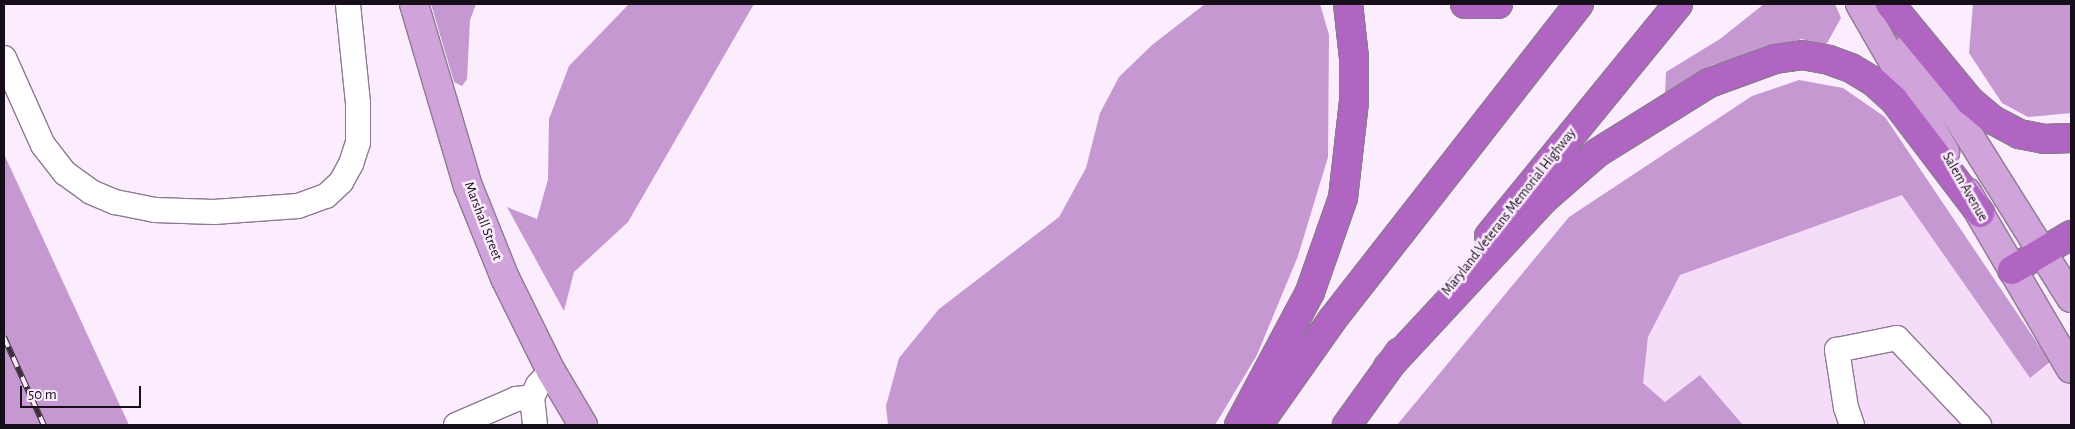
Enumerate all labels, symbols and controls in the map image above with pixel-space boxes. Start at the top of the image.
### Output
street label: Maryland Veterans Memorial Highway [1438,125,1580,299]
street label: Salem Avenue [1938,149,1992,225]
street label: Marshall Street [460,179,506,263]
scale bar [22,376,144,408]
text: 50 m [28,387,57,402]

